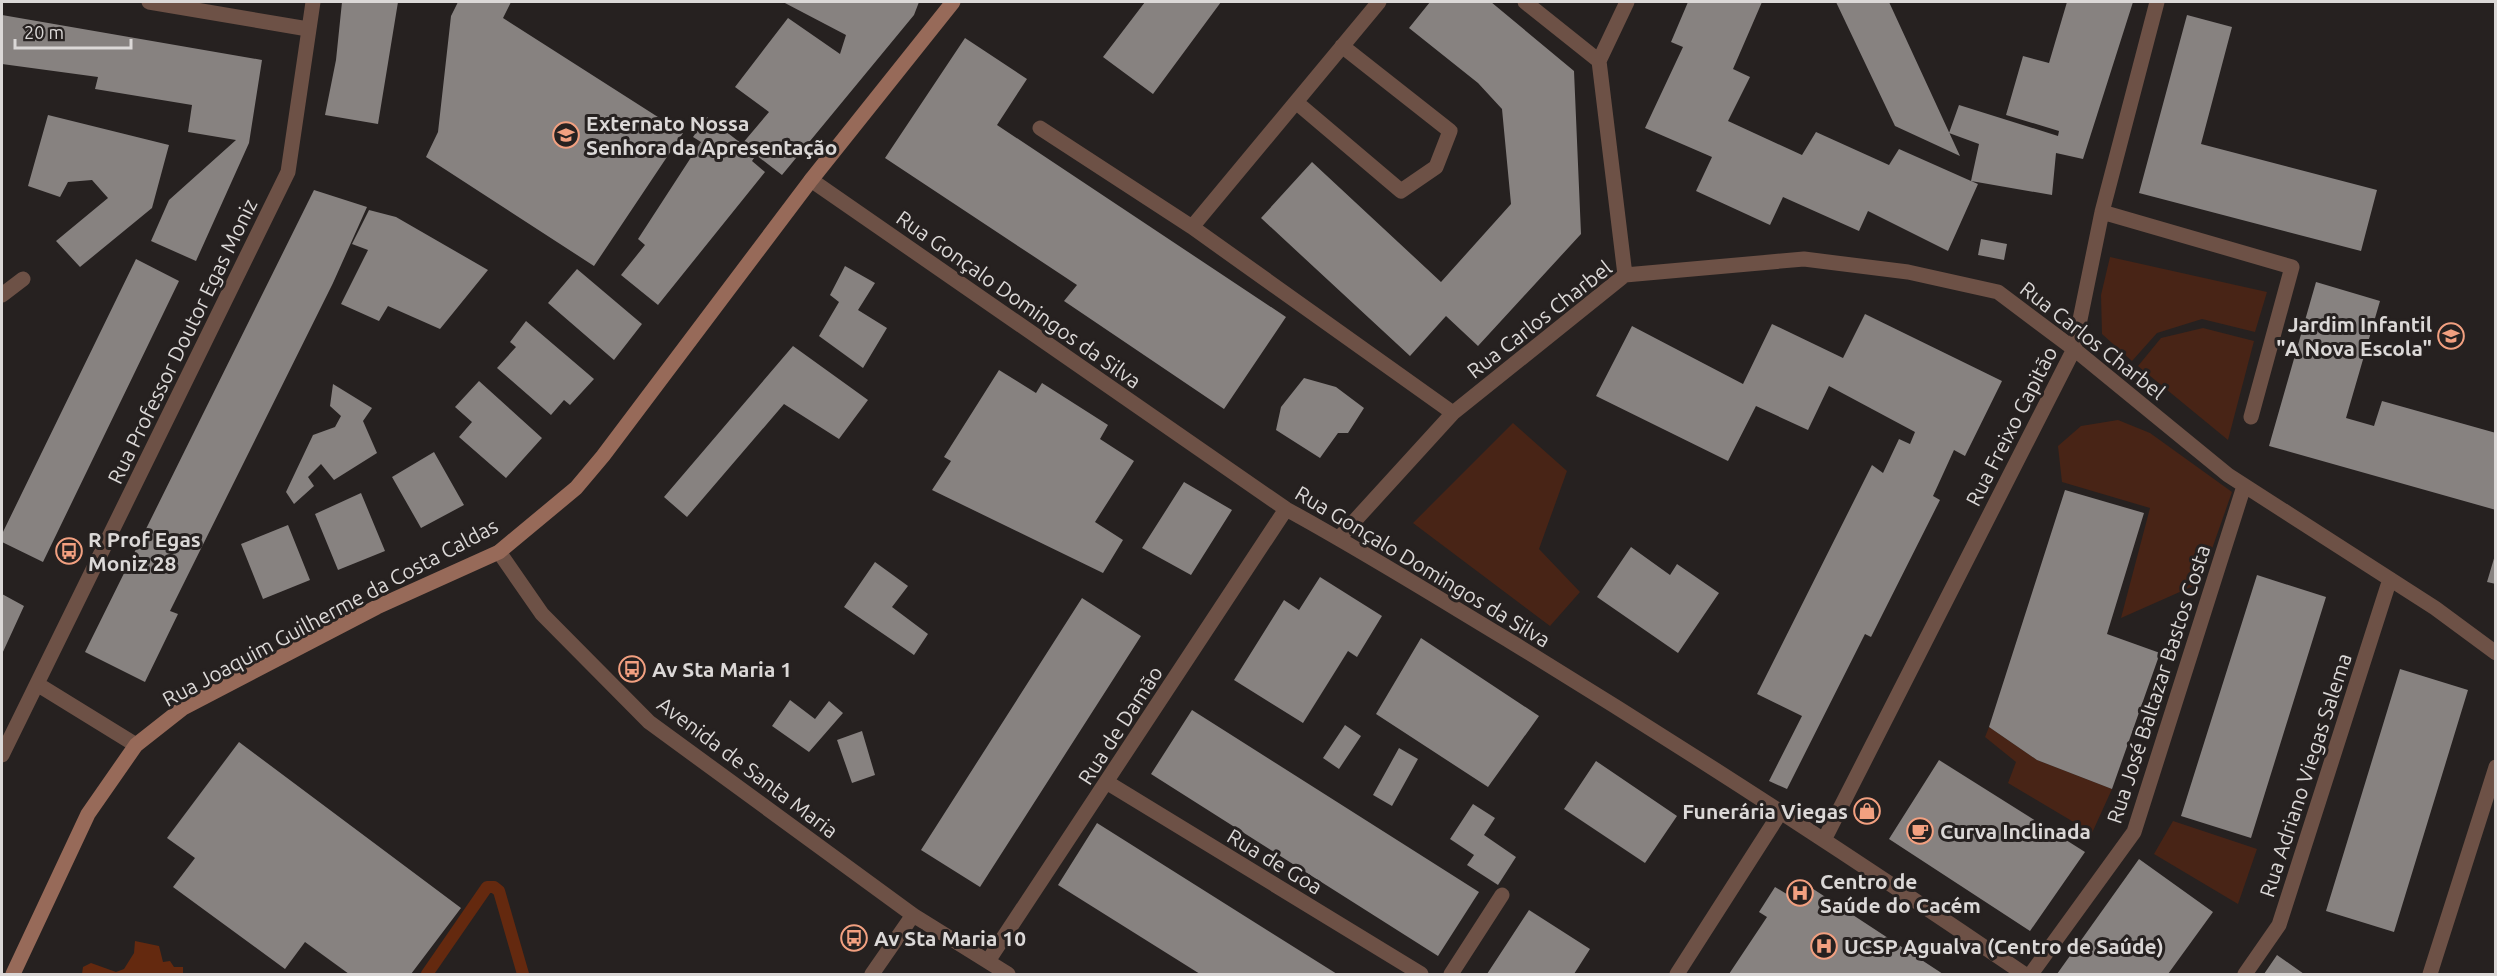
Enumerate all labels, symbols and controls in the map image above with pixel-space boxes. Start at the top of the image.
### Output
scale bar [15,12,130,50]
text: 20 m [24,22,64,42]
place label: Externato Nossa Senhora da Apresentação [586,111,837,159]
school or university icon: Externato Nossa Senhora da Apresentação [551,120,581,150]
street label: Rua Professor Doutor Egas Moniz [102,194,262,488]
street label: Rua Gonçalo Domingos da Silva [892,205,1146,393]
street label: Rua Carlos Charbel [1462,255,1616,383]
street label: Rua Carlos Charbel [2016,276,2170,404]
place label: Jardim Infantil "A Nova Escola" [2276,312,2432,360]
school or university icon: Jardim Infantil "A Nova Escola" [2436,321,2466,351]
street label: Rua Freixo Capitão [1960,342,2062,510]
street label: Rua Gonçalo Domingos da Silva [1291,480,1555,652]
street label: Rua Joaquim Guilherme da Costa Caldas [158,513,502,711]
place label: R Prof Egas Moniz 28 [88,527,201,575]
bus stop icon: R Prof Egas Moniz 28 [54,536,84,566]
street label: Rua José Baltazar Bastos Costa [2102,542,2214,826]
street label: Rua Adriano Viegas Salema [2254,650,2356,900]
bus stop icon: Av Sta Maria 1 [617,654,647,684]
place label: Av Sta Maria 1 [652,657,792,681]
street label: Rua de Damão [1073,661,1167,789]
street label: Avenida de Santa Maria [653,691,843,843]
shop icon: Funerária Viegas [1852,796,1882,826]
place label: Funerária Viegas [1682,799,1848,823]
cafe icon: Curva Inclinada [1905,816,1935,846]
place label: Curva Inclinada [1940,819,2091,843]
street label: Rua de Goa [1223,823,1327,899]
place label: Centro de Saúde do Cacém [1820,869,1981,917]
hospital icon: Centro de Saúde do Cacém [1785,878,1815,908]
bus stop icon: Av Sta Maria 10 [839,923,869,953]
place label: Av Sta Maria 10 [874,926,1026,950]
hospital icon: UCSP Agualva (Centro de Saúde) [1809,931,1839,961]
place label: UCSP Agualva (Centro de Saúde) [1844,934,2164,958]

